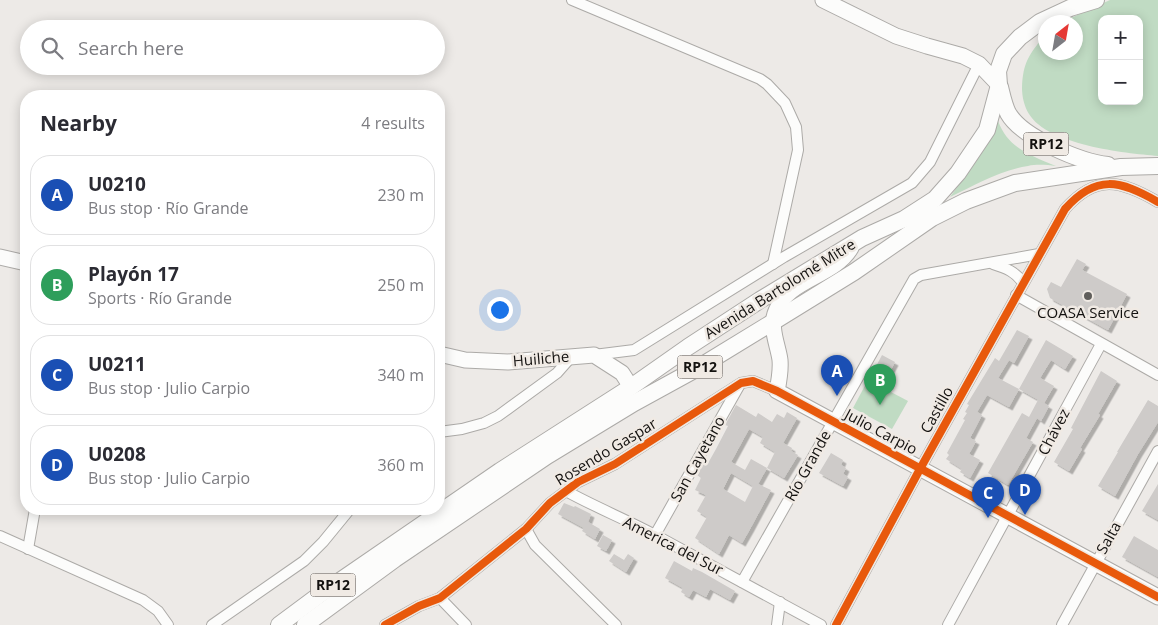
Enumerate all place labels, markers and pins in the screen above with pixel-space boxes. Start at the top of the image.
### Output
marker: COASA Service [1082,290,1094,302]
place label: COASA Service [1037,302,1139,322]
pin: A [821,355,853,396]
pin: B [864,364,896,405]
pin: D [1009,474,1041,515]
pin: C [972,477,1004,518]

